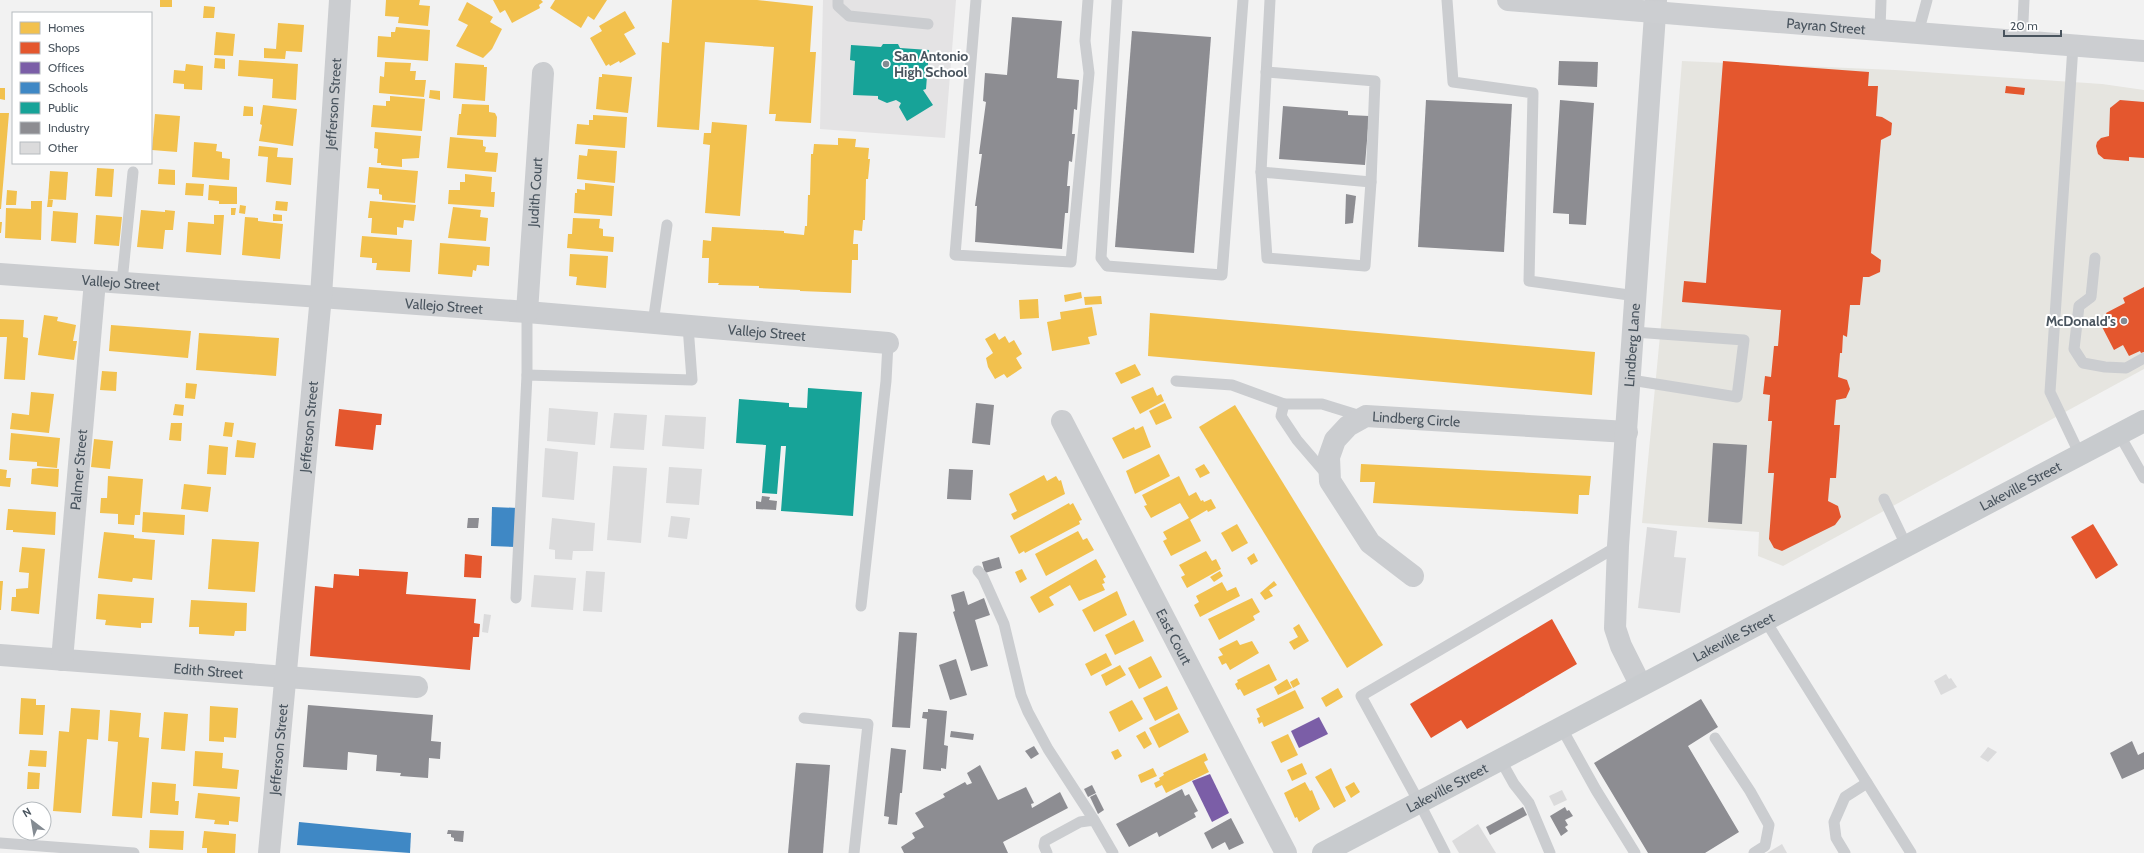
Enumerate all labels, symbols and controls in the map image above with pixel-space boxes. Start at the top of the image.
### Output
legend [12,12,152,164]
scale bar [2004,12,2061,38]
street label: Payran Street [1786,14,1866,38]
text: 20 m [2010,18,2038,33]
text: Homes [48,20,85,35]
text: Shops [48,40,80,55]
place label: San Antonio High School [894,47,968,81]
street label: Jefferson Street [321,57,345,151]
marker: San Antonio High School [881,59,891,69]
text: Offices [48,60,84,75]
text: Schools [48,80,88,95]
text: Public [48,100,79,115]
text: Industry [48,120,89,135]
text: Other [48,140,78,155]
street label: Judith Court [524,157,546,229]
street label: Vallejo Street [81,271,161,295]
street label: Vallejo Street [404,294,484,318]
street label: Lindberg Lane [1620,303,1644,387]
place label: McDonald's [2046,312,2116,330]
marker: McDonald's [2119,316,2129,326]
street label: Vallejo Street [727,320,807,345]
street label: Jefferson Street [295,380,322,474]
street label: Lindberg Circle [1372,407,1461,431]
street label: Palmer Street [66,428,91,511]
street label: Lakeville Street [1977,457,2064,515]
street label: East Court [1152,606,1196,668]
street label: Lakeville Street [1690,608,1778,666]
street label: Edith Street [173,659,244,683]
street label: Jefferson Street [265,703,292,797]
street label: Lakeville Street [1403,759,1491,817]
north arrow [12,801,52,841]
text: N [20,804,34,820]

